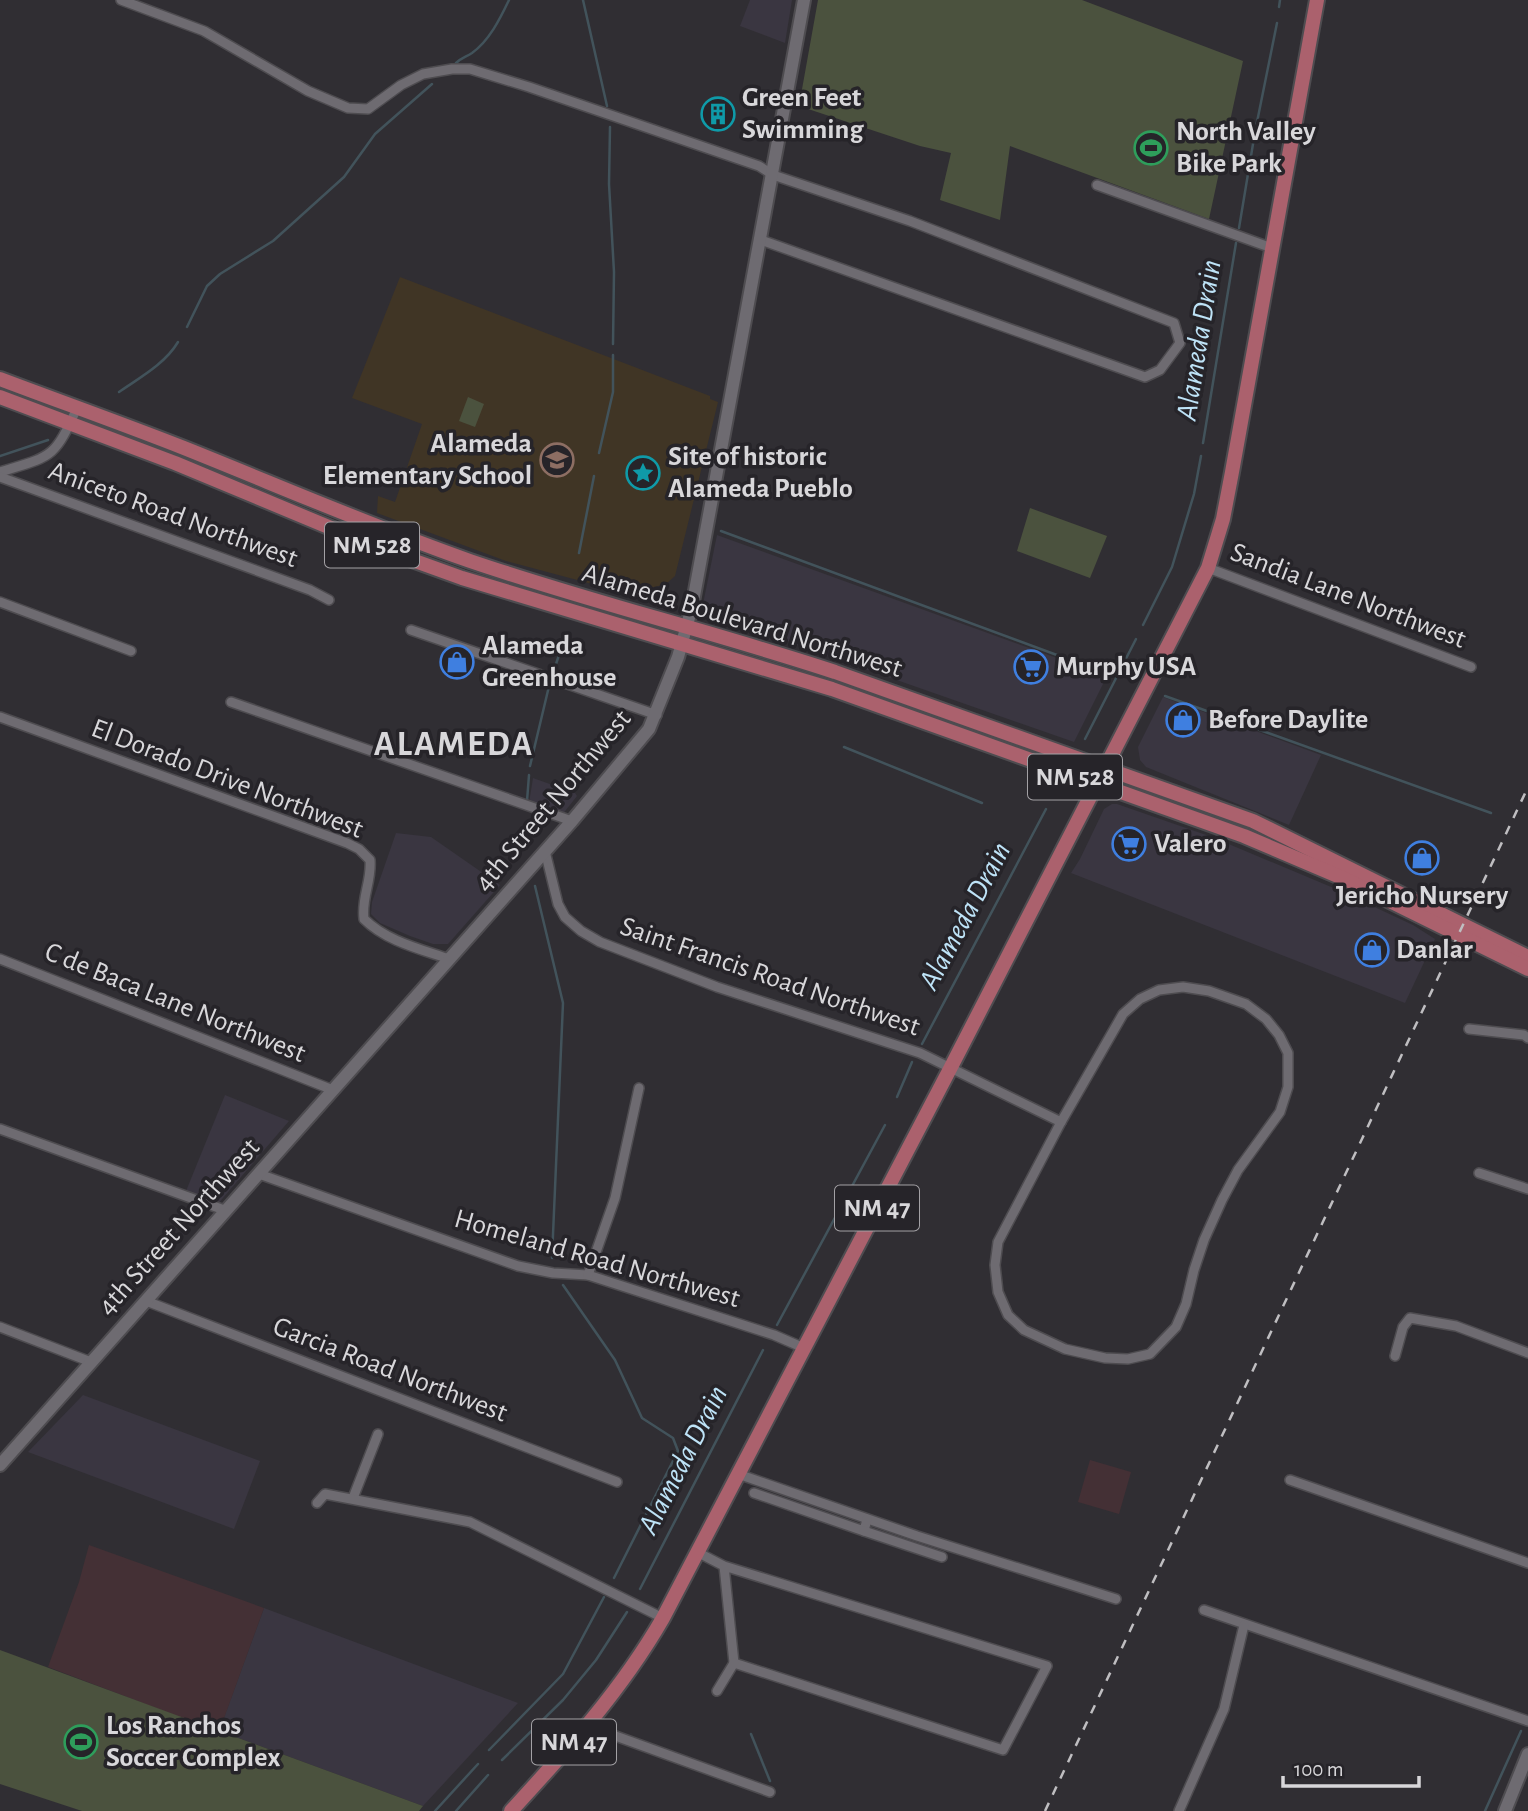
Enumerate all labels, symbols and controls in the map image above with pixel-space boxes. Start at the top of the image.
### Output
place label: Green Feet Swimming [742,84,864,144]
building icon: Green Feet Swimming [699,95,737,133]
place label: North Valley Bike Park [1176,118,1316,178]
sports icon: North Valley Bike Park [1132,129,1170,167]
water label: Alameda Drain [1171,258,1227,423]
place label: Alameda Elementary School [323,430,532,490]
school or university icon: Alameda Elementary School [538,441,576,479]
place label: Site of historic Alameda Pueblo [668,443,853,503]
place icon: Site of historic Alameda Pueblo [624,454,662,492]
street label: Aniceto Road Northwest [45,457,301,573]
road number: NM 528 [325,523,419,568]
street label: Sandia Lane Northwest [1226,538,1470,654]
street label: Alameda Boulevard Northwest [579,559,905,683]
place label: Alameda Greenhouse [482,632,617,692]
shop icon: Alameda Greenhouse [438,643,476,681]
supermarket icon: Murphy USA [1012,648,1050,686]
place label: Murphy USA [1056,653,1197,681]
shop icon: Before Daylite [1164,701,1202,739]
street label: 4th Street Northwest [469,705,637,897]
place label: Before Daylite [1208,706,1368,734]
street label: El Dorado Drive Northwest [87,714,367,844]
district label: ALAMEDA [374,727,534,762]
road number: NM 528 [1028,754,1122,800]
supermarket icon: Valero [1110,825,1148,863]
place label: Valero [1154,830,1226,858]
water label: Alameda Drain [913,837,1016,996]
shop icon: Jericho Nursery [1403,839,1441,877]
place label: Jericho Nursery [1336,882,1509,910]
street label: Saint Francis Road Northwest [617,912,924,1042]
shop icon: Danlar [1353,931,1391,969]
place label: Danlar [1396,936,1473,964]
street label: C de Baca Lane Northwest [41,938,309,1068]
street label: 4th Street Northwest [93,1133,265,1321]
road number: NM 47 [835,1186,919,1231]
street label: Homeland Road Northwest [451,1205,743,1313]
street label: Garcia Road Northwest [269,1312,511,1428]
water label: Alameda Drain [632,1381,733,1540]
place label: Los Ranchos Soccer Complex [106,1712,280,1772]
road number: NM 47 [532,1720,616,1764]
sports icon: Los Ranchos Soccer Complex [62,1723,100,1761]
scale bar [1283,1744,1420,1788]
text: 100 m [1294,1759,1344,1780]

